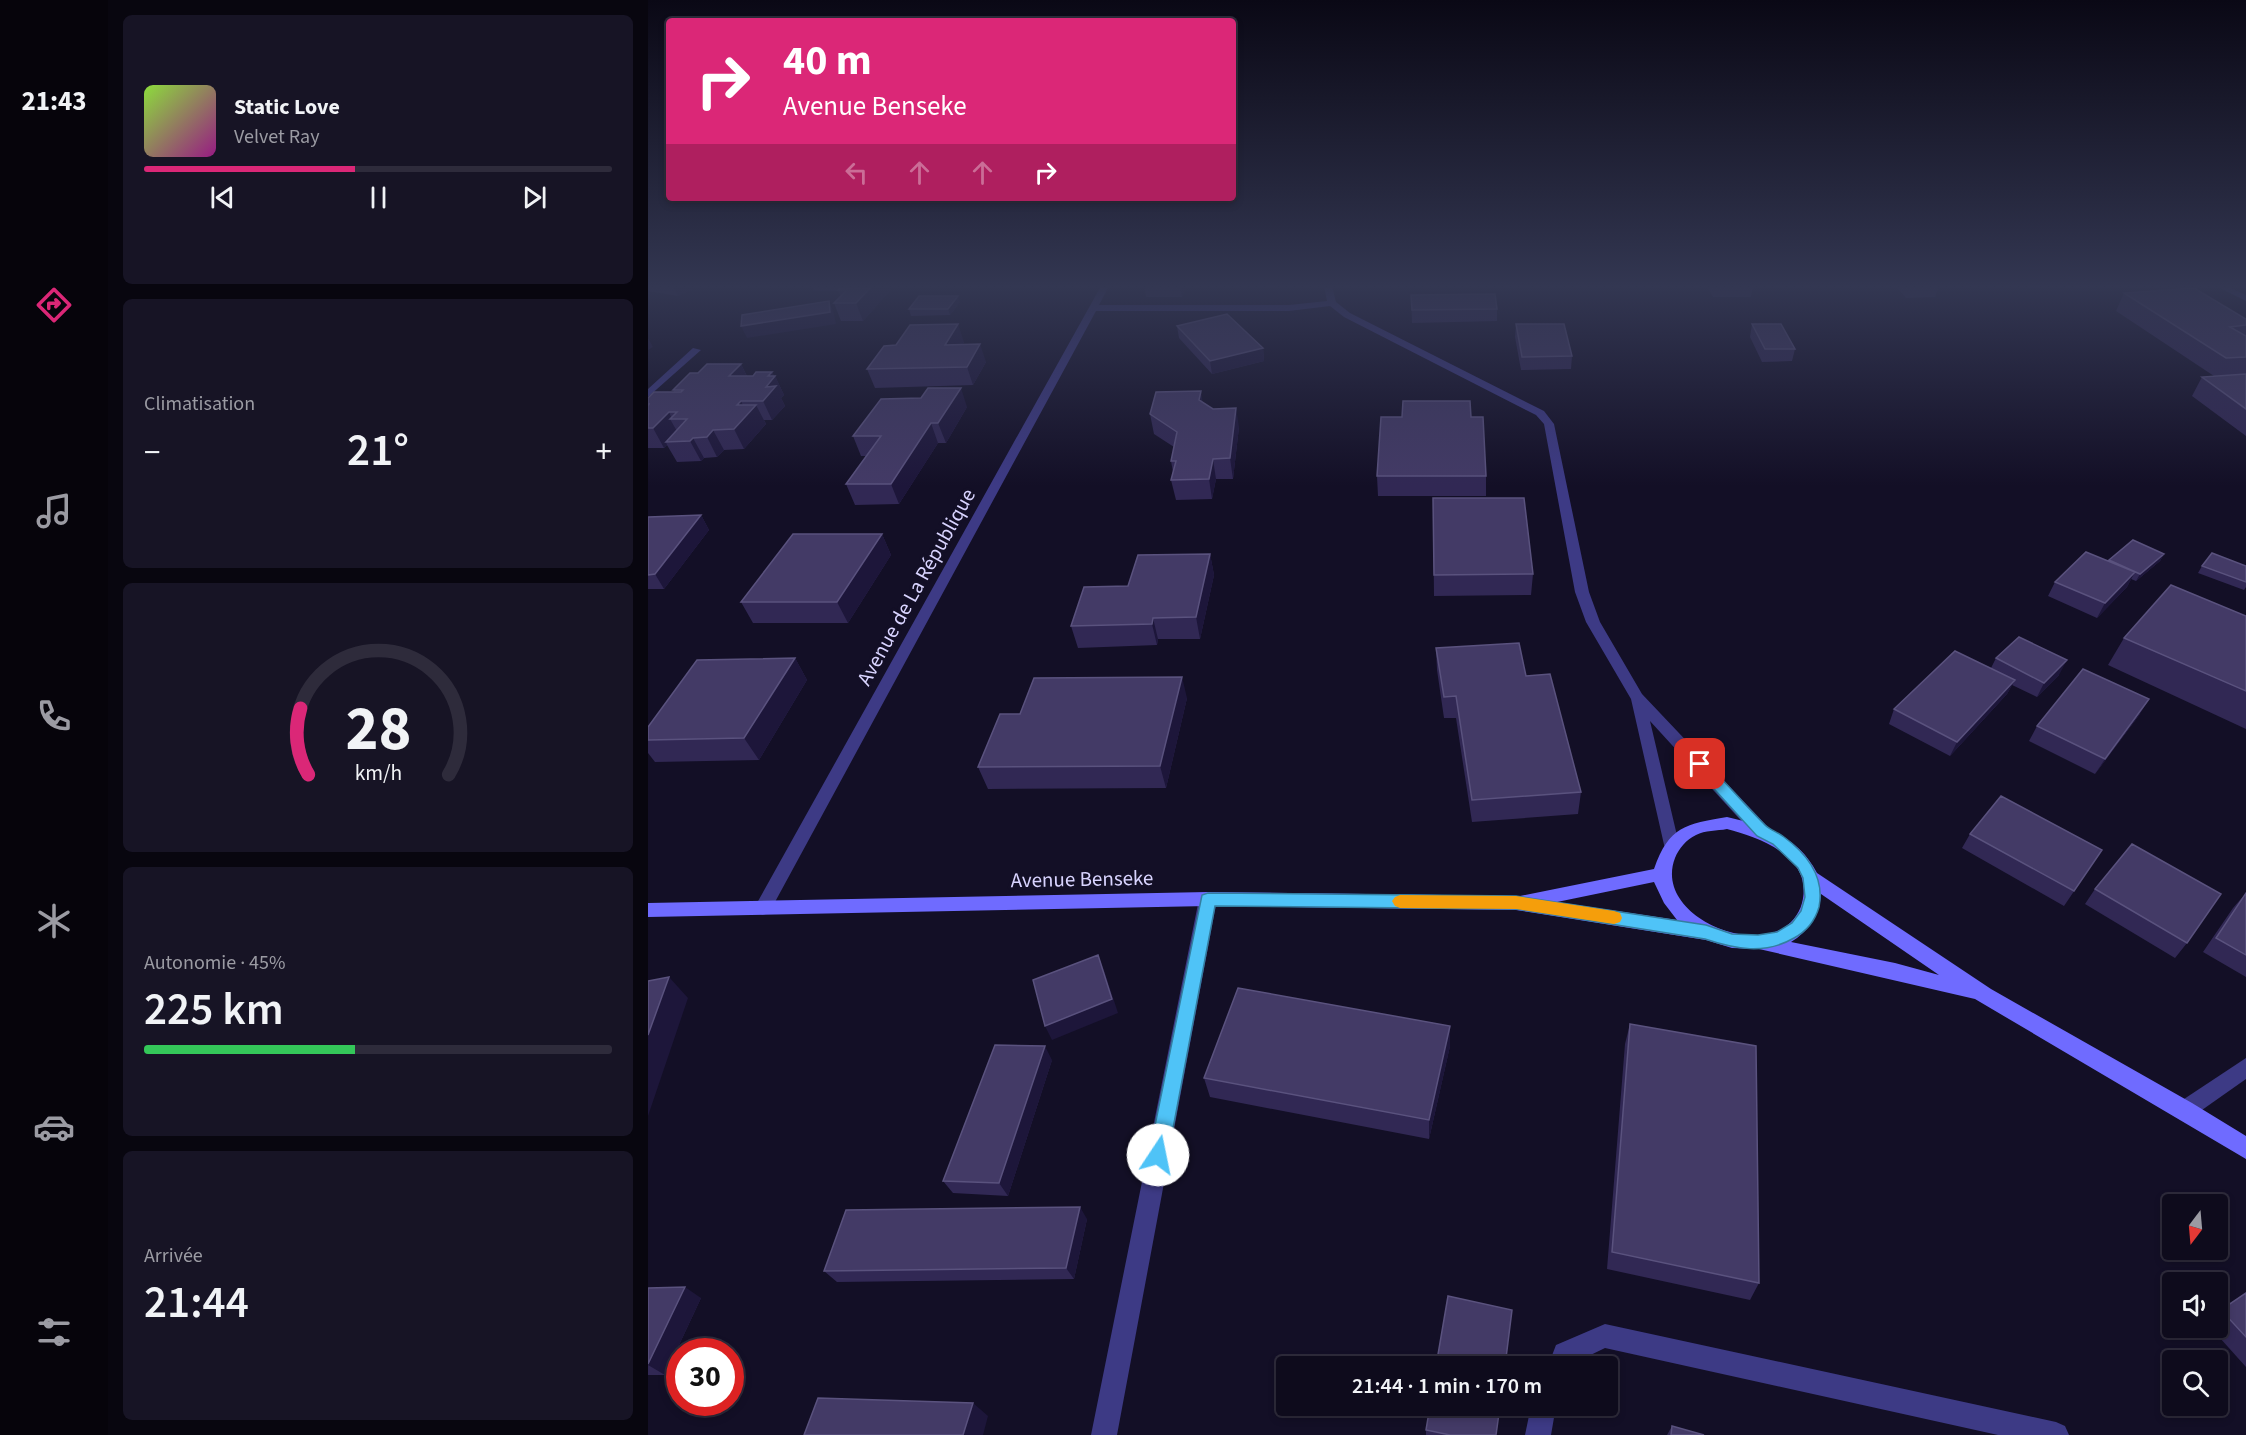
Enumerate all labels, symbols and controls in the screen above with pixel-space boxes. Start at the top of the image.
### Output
text: 40 m [783,31,872,91]
icon: right [684,42,762,120]
text: 21:43 [21,82,87,121]
text: Avenue Benseke [783,87,967,126]
text: Static Love [234,91,340,123]
text: Velvet Ray [234,123,320,151]
icon: left [840,156,873,189]
icon: ahead [903,156,936,189]
icon: ahead [966,156,999,189]
icon: right [1029,156,1062,189]
icon: previous [206,181,239,214]
icon: pause [362,181,395,214]
icon: next [518,181,551,214]
icon: directions [33,284,75,326]
text: Climatisation [144,390,255,418]
text: 21° [347,419,409,483]
text: − [144,429,160,476]
text: + [596,429,612,476]
street label: Avenue de La République [849,483,983,691]
icon: music [33,490,75,532]
text: 28 [345,685,411,774]
icon: phone [33,695,75,737]
pin [1674,738,1725,789]
icon: arrive [1683,747,1716,780]
text: km/h [354,758,402,789]
street label: Avenue Benseke [1010,863,1154,895]
icon: climate [33,900,75,942]
text: Autonomie · 45% [144,949,285,977]
text: 225 km [144,978,284,1042]
icon: car [33,1106,75,1148]
position arrow [1126,1123,1190,1187]
north arrow [2162,1194,2228,1260]
map controls [2162,1194,2228,1416]
text: Arrivée [144,1242,203,1270]
text: 21:44 [144,1271,249,1335]
button: sound [2162,1272,2228,1338]
icon: filters [33,1311,75,1353]
speed limit sign: 30 [666,1338,744,1416]
button: search [2162,1350,2228,1416]
text: 21:44 · 1 min · 170 m [1352,1370,1542,1402]

